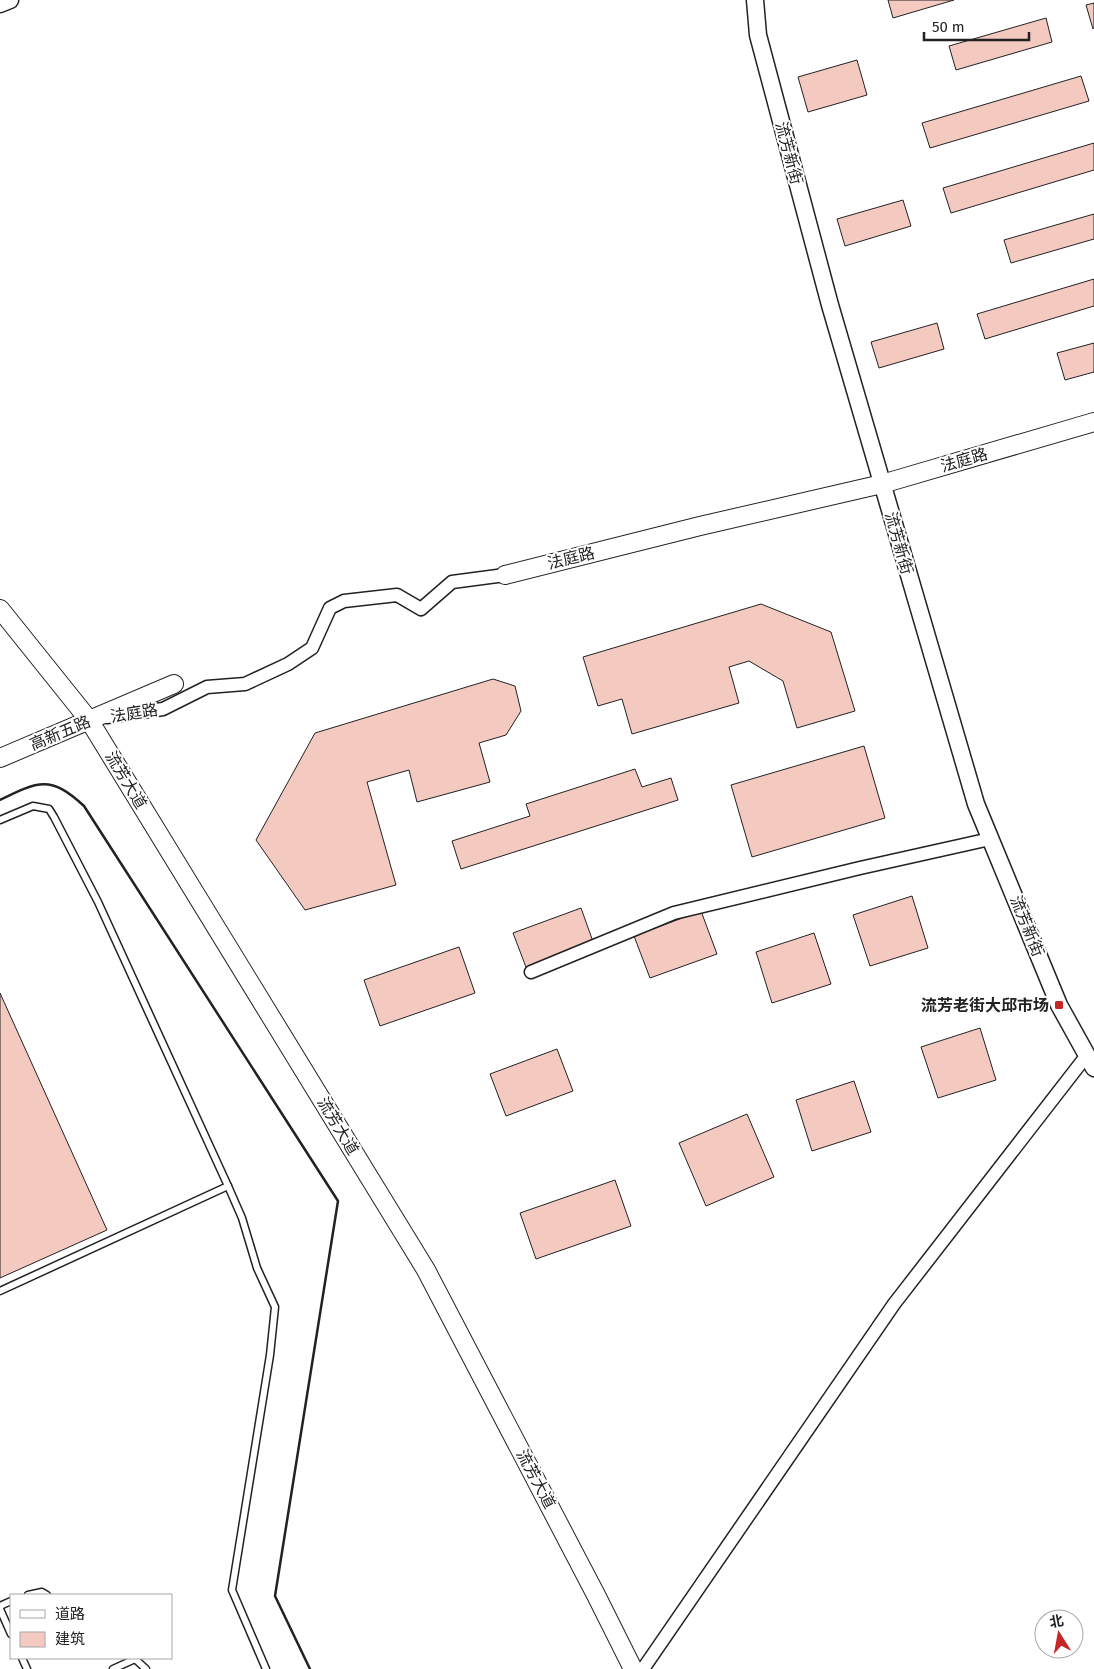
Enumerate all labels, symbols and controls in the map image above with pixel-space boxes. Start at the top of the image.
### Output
scale bar [924,10,1029,42]
text: 50 m [932,18,965,36]
street label: 流芳新街 [772,120,806,186]
street label: 法庭路 [938,444,990,476]
street label: 流芳新街 [881,510,917,576]
street label: 法庭路 [545,543,597,573]
street label: 法庭路 [109,700,159,726]
street label: 高新五路 [27,712,93,754]
street label: 流芳大道 [101,748,151,812]
street label: 流芳新街 [1006,893,1048,959]
place label: 流芳老街大邱市场 [921,996,1049,1015]
marker: 流芳老街大邱市场 [1053,999,1065,1011]
street label: 流芳大道 [313,1094,363,1158]
street label: 流芳大道 [513,1446,559,1512]
legend [10,1594,172,1659]
text: 道路 [55,1605,85,1623]
north arrow [1034,1609,1084,1659]
text: 北 [1048,1612,1065,1631]
text: 建筑 [55,1630,85,1648]

